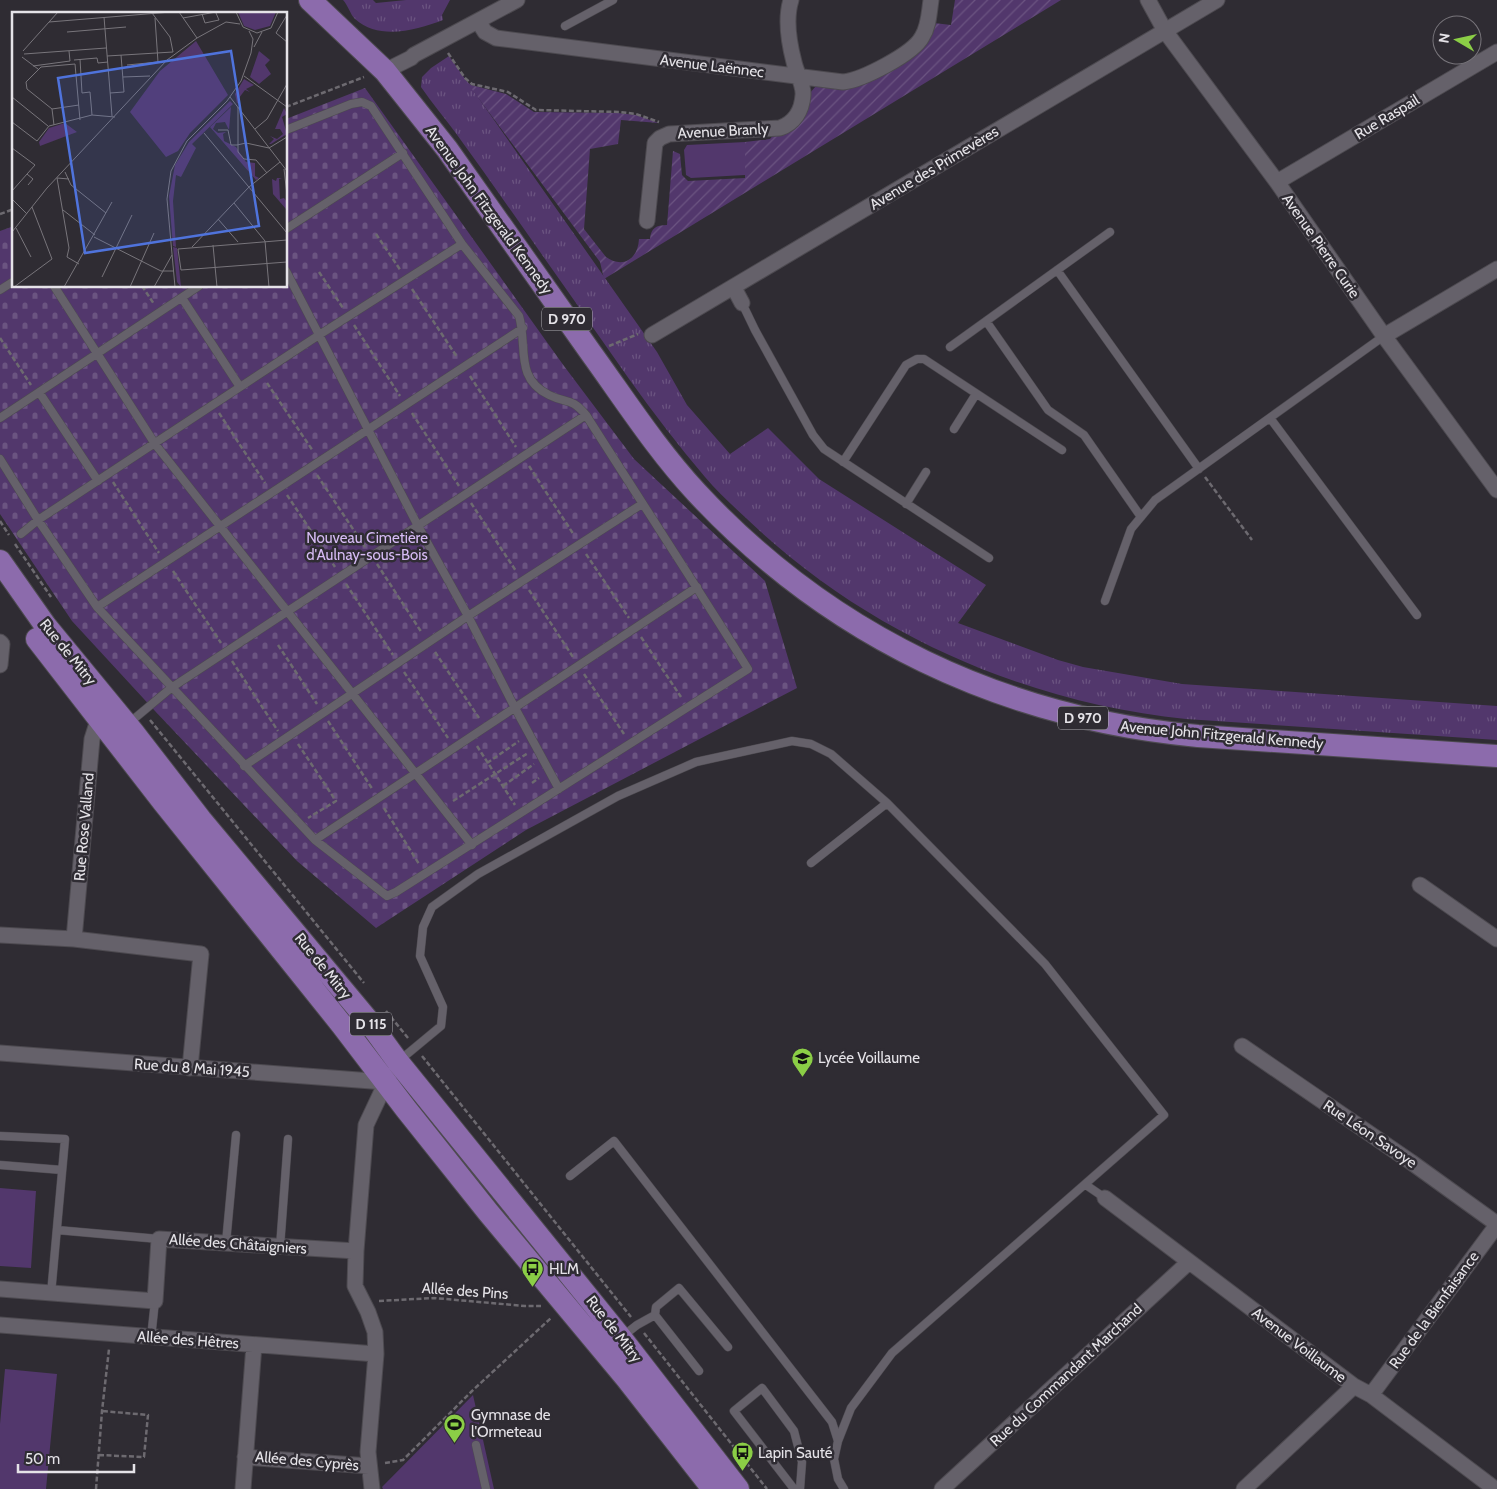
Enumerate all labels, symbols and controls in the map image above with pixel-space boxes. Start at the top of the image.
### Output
inset map [12,12,288,288]
north arrow [1432,15,1482,65]
text: N [1434,32,1454,44]
street label: Avenue Laënnec [659,51,765,81]
street label: Rue Raspail [1351,90,1423,143]
street label: Avenue Branly [677,120,769,142]
street label: Avenue John Fitzgerald Kennedy [422,122,556,298]
street label: Avenue des Primevères [866,122,1002,214]
street label: Avenue Pierre Curie [1278,190,1364,302]
road number: D 970 [542,308,592,330]
park label: Nouveau Cimetière d'Aulnay-sous-Bois [306,529,428,564]
street label: Rue de Mitry [36,615,100,689]
road number: D 970 [1058,706,1108,730]
street label: Avenue John Fitzgerald Kennedy [1120,717,1325,753]
street label: Rue Rose Valland [70,772,98,882]
street label: Rue de Mitry [291,929,355,1003]
road number: D 115 [350,1012,392,1036]
school or university icon: Lycée Voillaume [790,1046,814,1077]
place label: Lycée Voillaume [818,1049,920,1067]
street label: Rue du 8 Mai 1945 [134,1055,250,1081]
street label: Rue Léon Savoye [1320,1096,1420,1172]
street label: Allée des Châtaigniers [169,1230,307,1258]
street label: Rue de la Bienfaisance [1385,1248,1483,1372]
bus stop icon: HLM [521,1257,545,1288]
place label: HLM [549,1260,579,1278]
street label: Allée des Pins [421,1279,509,1303]
street label: Rue de Mitry [582,1292,646,1366]
street label: Rue du Commandant Marchand [986,1300,1146,1450]
street label: Avenue Voillaume [1248,1304,1350,1387]
street label: Allée des Hêtres [136,1327,240,1353]
place label: Gymnase de l'Ormeteau [471,1406,551,1441]
sports icon: Gymnase de l'Ormeteau [443,1412,467,1443]
bus stop icon: Lapin Sauté [730,1441,754,1472]
scale bar [18,1442,134,1474]
place label: Lapin Sauté [758,1444,833,1462]
street label: Allée des Cyprès [254,1448,360,1474]
text: 50 m [25,1450,60,1468]

